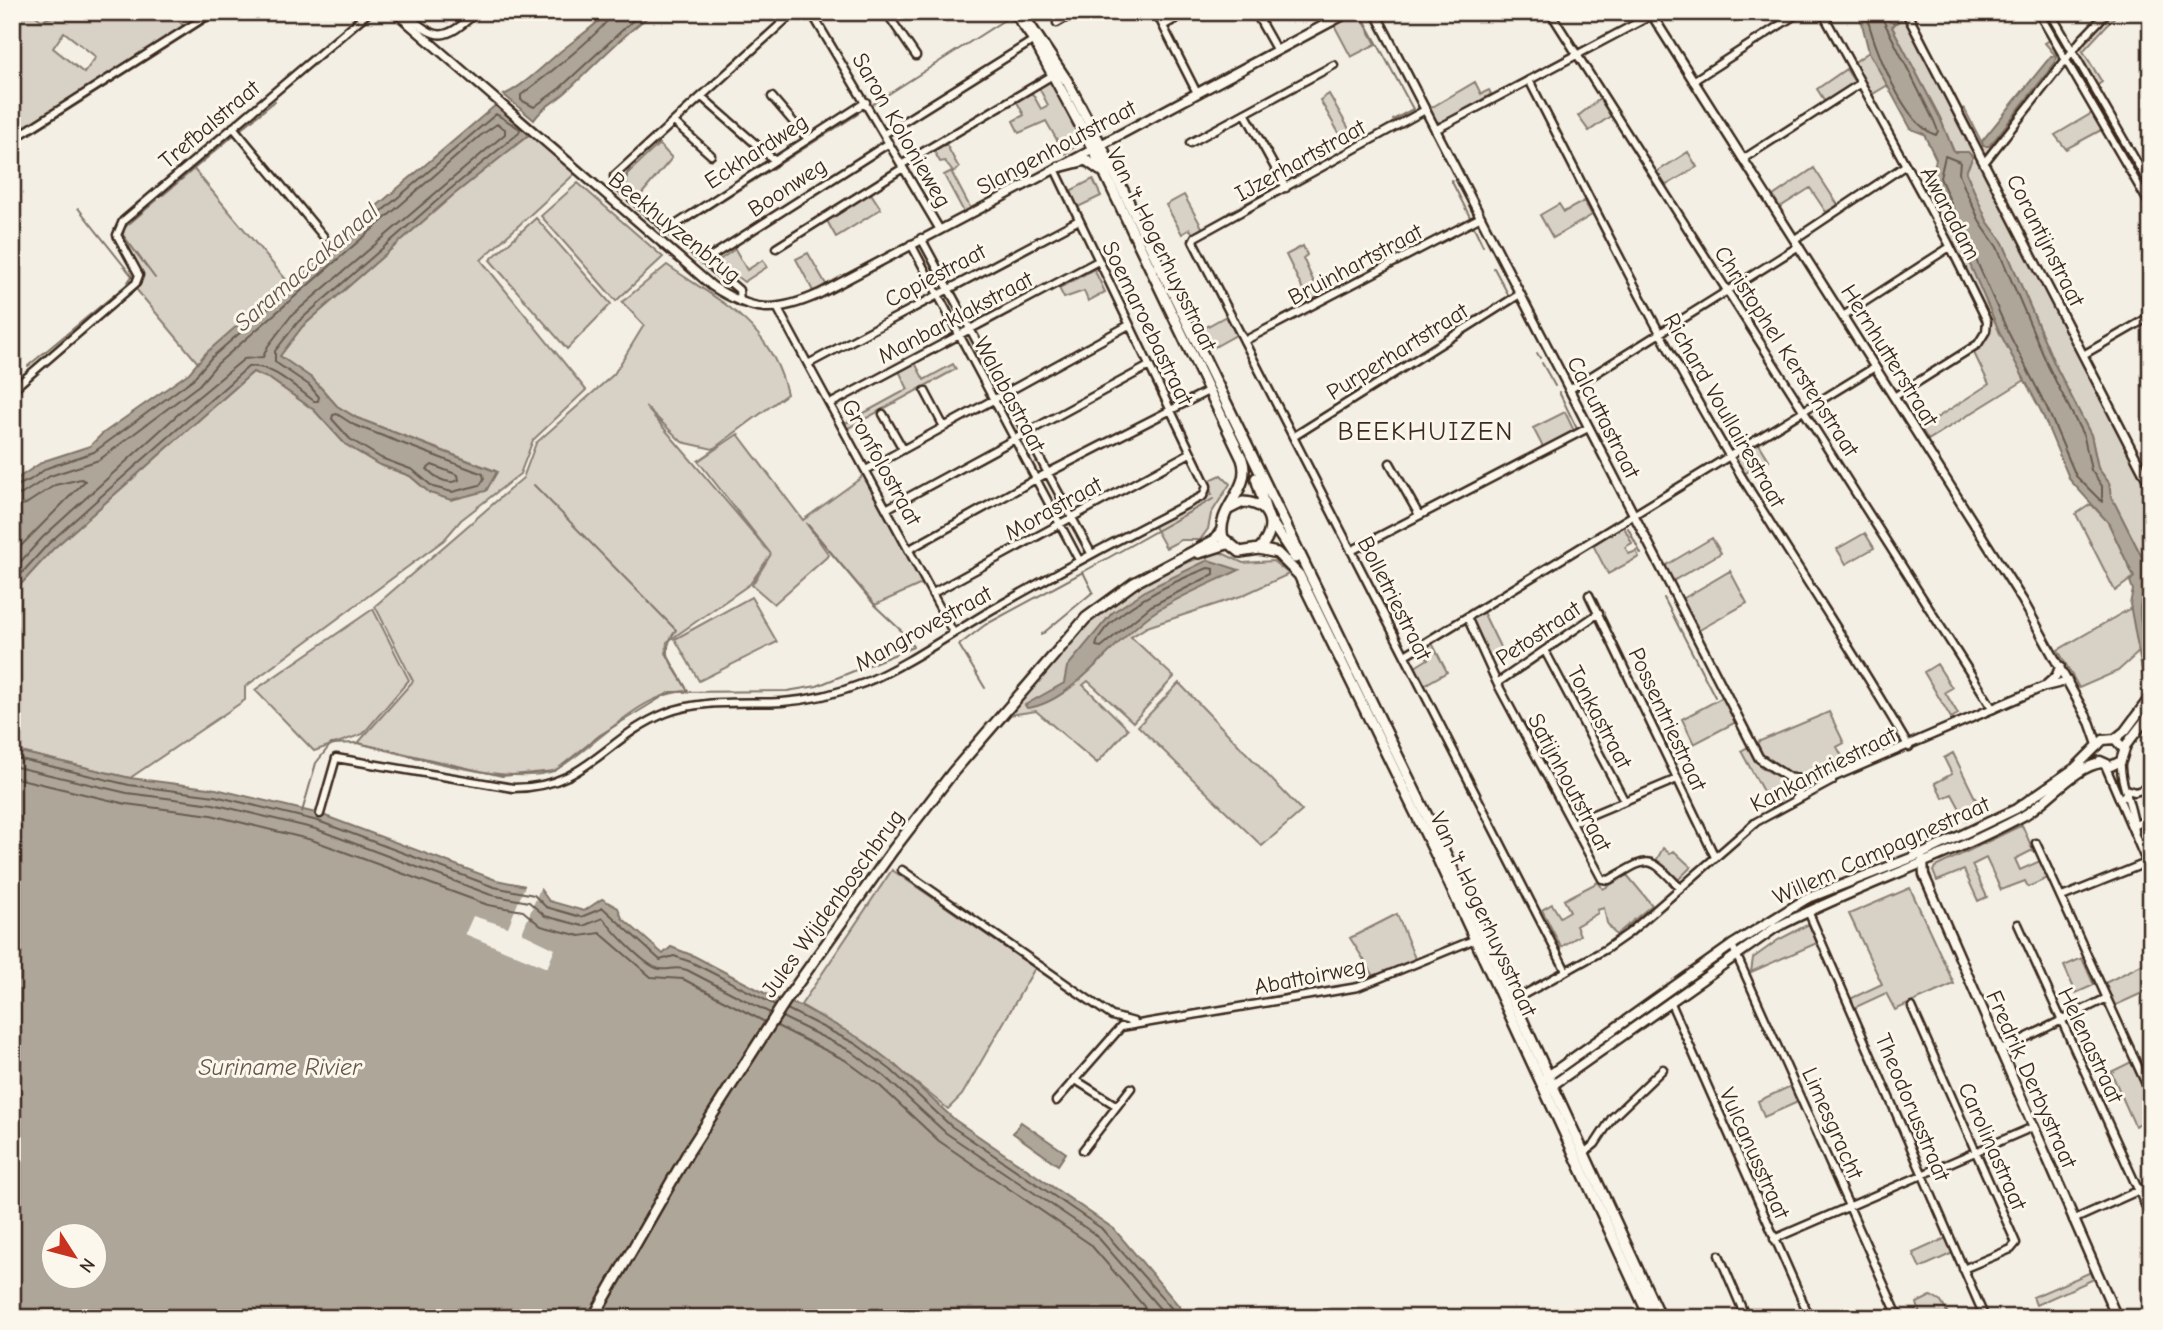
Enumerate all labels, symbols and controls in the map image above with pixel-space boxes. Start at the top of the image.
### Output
street label: Saron Kolonieweg [846,48,957,213]
street label: Trefbalstraat [154,74,266,174]
street label: Slangenhoutstraat [972,93,1142,201]
street label: Eckhardweg [699,108,813,195]
street label: IJzerhartstraat [1230,113,1371,207]
street label: Van 't Hogerhuysstraat [1101,143,1223,357]
street label: Boonweg [743,152,832,223]
street label: Awaradam [1915,162,1986,265]
street label: Beekhuyzenbrug [603,166,746,289]
street label: Corantijnstraat [2001,170,2091,312]
water label: Saramaccakanaal [228,196,384,337]
street label: Bruinhartstraat [1283,217,1428,311]
street label: Copiestraat [880,237,992,313]
street label: Soemaroebastraat [1096,237,1200,411]
street label: Christophel Kerstenstraat [1708,241,1866,463]
street label: Manbarklakstraat [873,265,1039,370]
street label: Hernhutterstraat [1835,279,1945,432]
street label: Purperhartstraat [1322,296,1474,406]
street label: Richard Voullairestraat [1658,308,1792,513]
street label: Walabastraat [968,332,1052,458]
street label: Calcuttastraat [1561,352,1647,484]
street label: Gronfolostraat [836,394,928,531]
district label: BEEKHUIZEN [1338,417,1514,447]
street label: Morastraat [1000,470,1108,546]
street label: Bolletriestraat [1352,532,1438,666]
street label: Mangrovestraat [850,579,998,677]
street label: Petostraat [1491,594,1587,672]
street label: Possentriestraat [1623,643,1713,796]
street label: Tonkastraat [1561,661,1639,774]
street label: Satijnhoutstraat [1522,709,1618,857]
street label: Kankantriestraat [1746,720,1902,818]
street label: Willem Campagnestraat [1769,790,1995,910]
street label: Jules Wijdenboschbrug [755,804,910,1003]
street label: Van 't Hogerhuysstraat [1424,808,1543,1022]
street label: Abattoirweg [1252,952,1368,1001]
street label: Helenastraat [2052,983,2130,1109]
street label: Fredrik Derbystraat [1980,986,2083,1174]
street label: Theodorusstraat [1869,1029,1956,1186]
water label: Suriname Rivier [198,1053,363,1081]
street label: Limesgracht [1796,1063,1870,1185]
street label: Carolinastraat [1952,1078,2033,1216]
street label: Vulcanusstraat [1714,1083,1796,1224]
north arrow [38,1222,108,1292]
text: N [74,1254,99,1277]

